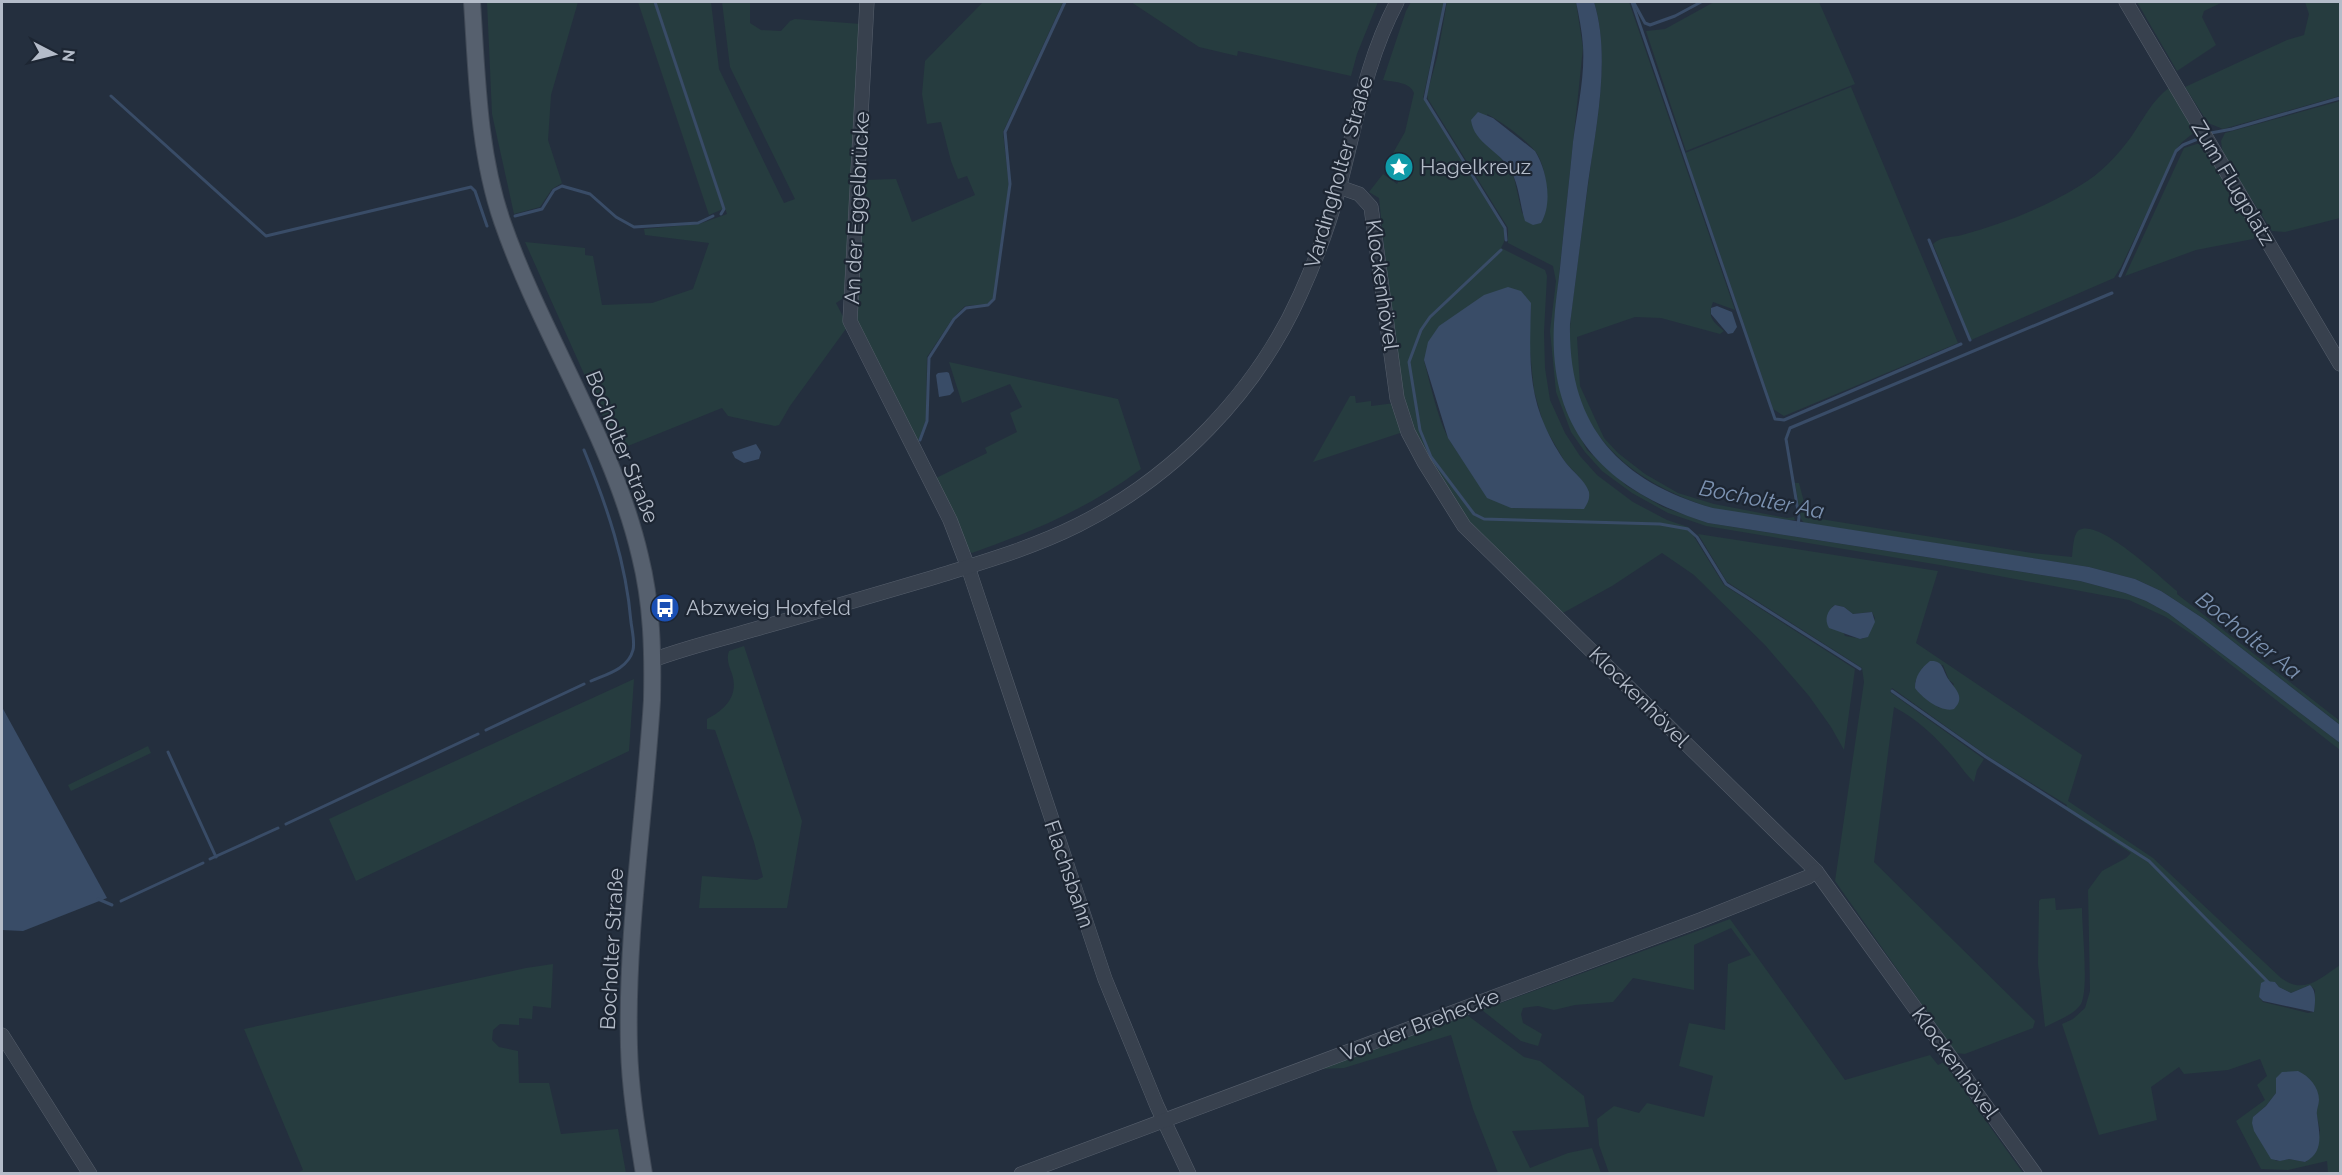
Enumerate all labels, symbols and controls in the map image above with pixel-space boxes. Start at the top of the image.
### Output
north arrow [24,24,84,84]
text: N [58,49,79,63]
street label: Vardingholter Straße [1299,73,1378,271]
street label: An der Eggelbrücke [839,111,874,305]
street label: Zum Flugplatz [2186,116,2280,250]
place icon: Hagelkreuz [1383,151,1415,183]
place label: Hagelkreuz [1420,154,1531,179]
street label: Klockenhövel [1361,218,1404,352]
street label: Bocholter Straße [581,367,664,527]
water label: Bocholter Aa [1697,474,1827,524]
water label: Bocholter Aa [2191,586,2307,684]
bus stop icon: Abzweig Hoxfeld [649,592,681,624]
place label: Abzweig Hoxfeld [686,595,851,620]
street label: Klockenhövel [1584,641,1695,752]
street label: Flachsbahn [1039,817,1100,931]
street label: Bocholter Straße [595,867,628,1031]
street label: Vor der Brehecke [1337,983,1503,1066]
street label: Klockenhövel [1907,1002,2004,1124]

